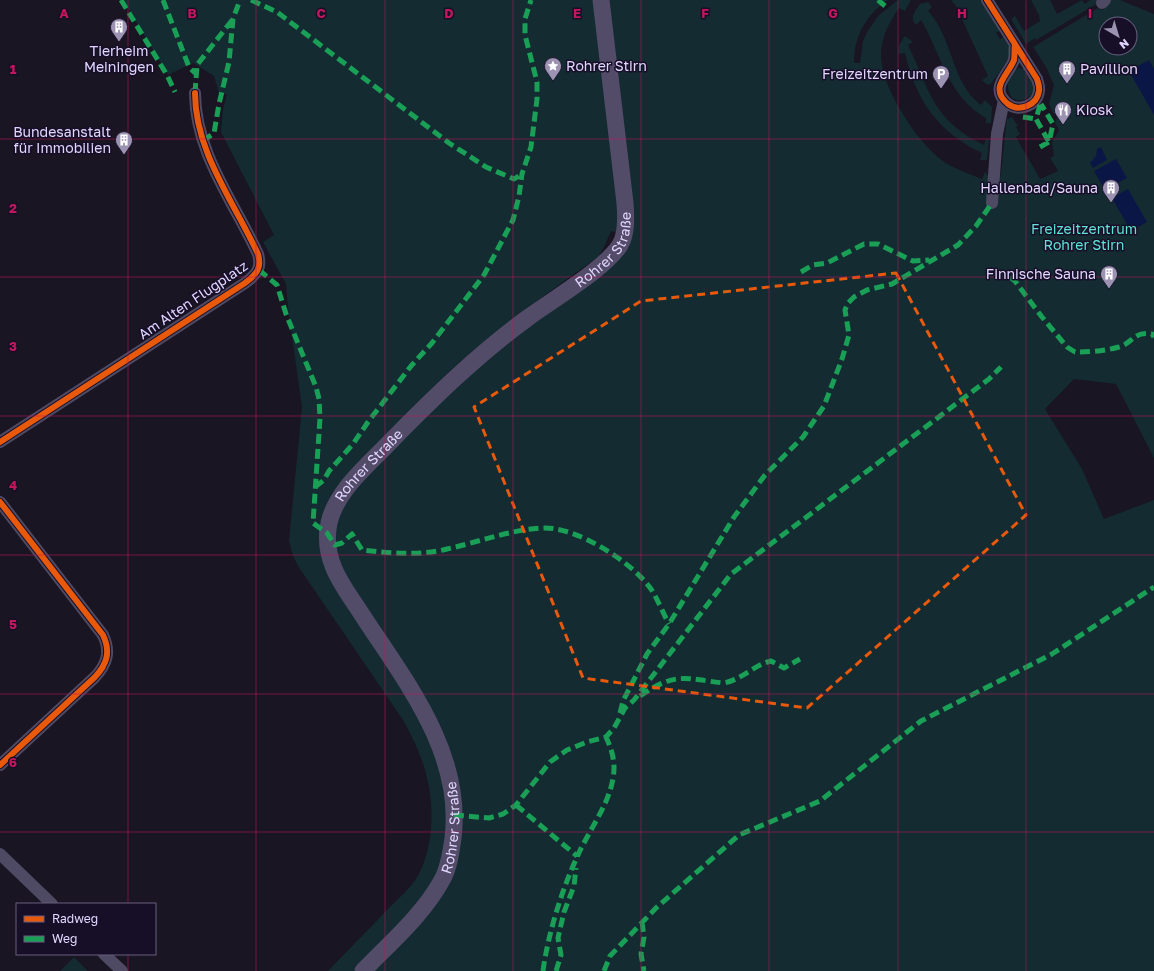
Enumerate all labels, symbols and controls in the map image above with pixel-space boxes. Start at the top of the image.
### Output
text: A [59,5,69,21]
text: B [187,5,197,21]
text: C [316,5,326,21]
text: D [444,5,454,21]
text: E [573,5,581,21]
text: F [701,5,709,21]
text: G [828,5,838,21]
text: H [957,5,967,21]
text: I [1088,5,1092,21]
north arrow [1098,16,1138,56]
building icon: Tierheim Meiningen [109,17,129,42]
text: N [1117,37,1132,52]
place label: Tierheim Meiningen [84,42,154,75]
place icon: Rohrer Stirn [543,56,563,81]
place label: Rohrer Stirn [566,57,647,74]
building icon: Pavillion [1057,59,1077,84]
place label: Pavillion [1080,60,1138,77]
text: 1 [10,61,17,77]
parking icon: Freizeitzentrum [931,64,951,89]
place label: Freizeitzentrum [822,65,928,82]
restaurant icon: Kiosk [1053,100,1073,125]
place label: Kiosk [1076,101,1113,118]
place label: Bundesanstalt für Immobilien [13,123,111,156]
building icon: Bundesanstalt für Immobilien [114,130,134,155]
building icon: Hallenbad/Sauna [1101,178,1121,203]
place label: Hallenbad/Sauna [980,179,1098,196]
text: 2 [9,200,17,216]
street label: Rohrer Straße [571,212,634,291]
park label: Freizeitzentrum Rohrer Stirn [1031,220,1137,253]
street label: Am Alten Flugplatz [135,257,251,342]
building icon: Finnische Sauna [1099,264,1119,289]
place label: Finnische Sauna [986,265,1096,282]
text: 3 [9,338,17,354]
street label: Rohrer Straße [331,425,406,505]
text: 4 [9,477,17,493]
text: 5 [9,616,17,632]
text: 6 [9,754,17,770]
street label: Rohrer Straße [437,780,462,876]
legend [16,903,156,955]
text: Radweg [52,911,98,926]
text: Weg [52,931,77,946]

